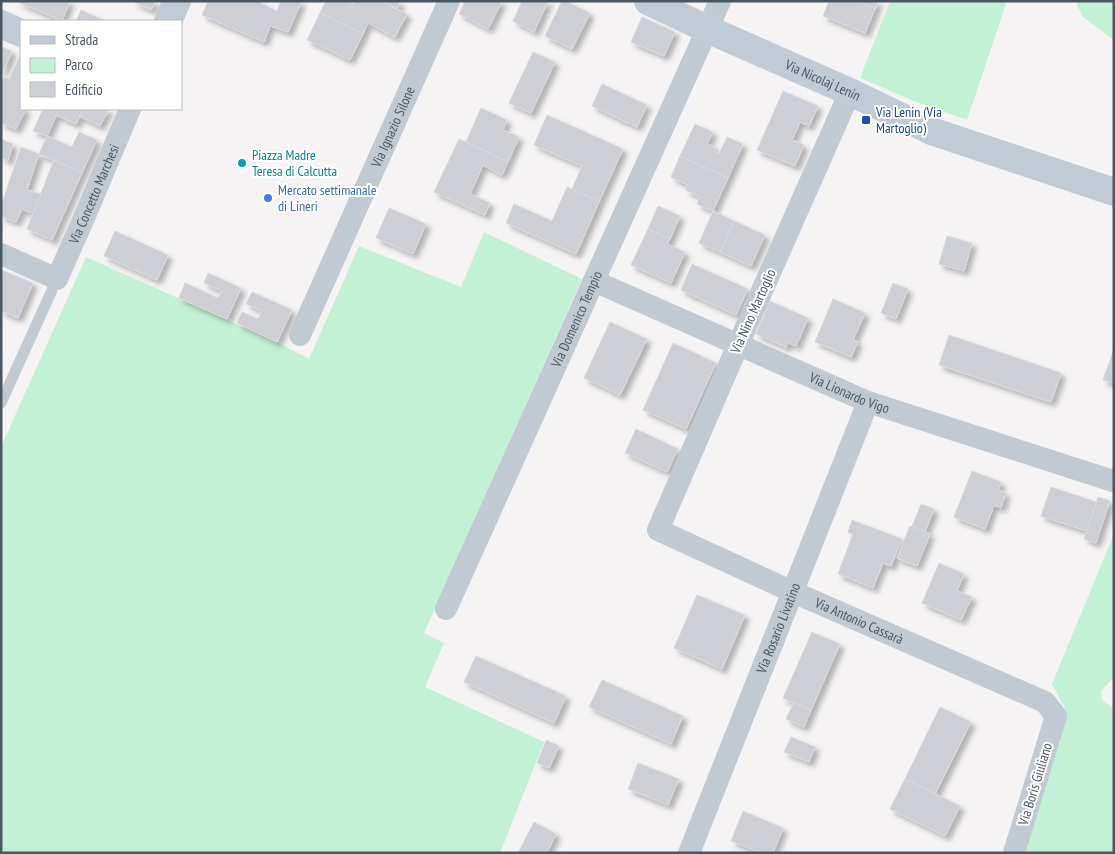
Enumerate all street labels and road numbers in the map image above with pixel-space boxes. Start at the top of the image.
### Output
street label: Via Nicolaj Lenin [781,55,864,105]
street label: Via Ignazio Silone [367,83,419,171]
street label: Via Concetto Marchesi [64,141,123,248]
street label: Via Nino Martoglio [726,266,780,357]
street label: Via Domenico Tempio [547,268,606,371]
street label: Via Lionardo Vigo [806,368,892,417]
street label: Via Rosario Livatino [752,580,804,677]
street label: Via Antonio Cassarà [811,593,906,648]
street label: Via Boris Giuliano [1014,741,1056,828]

